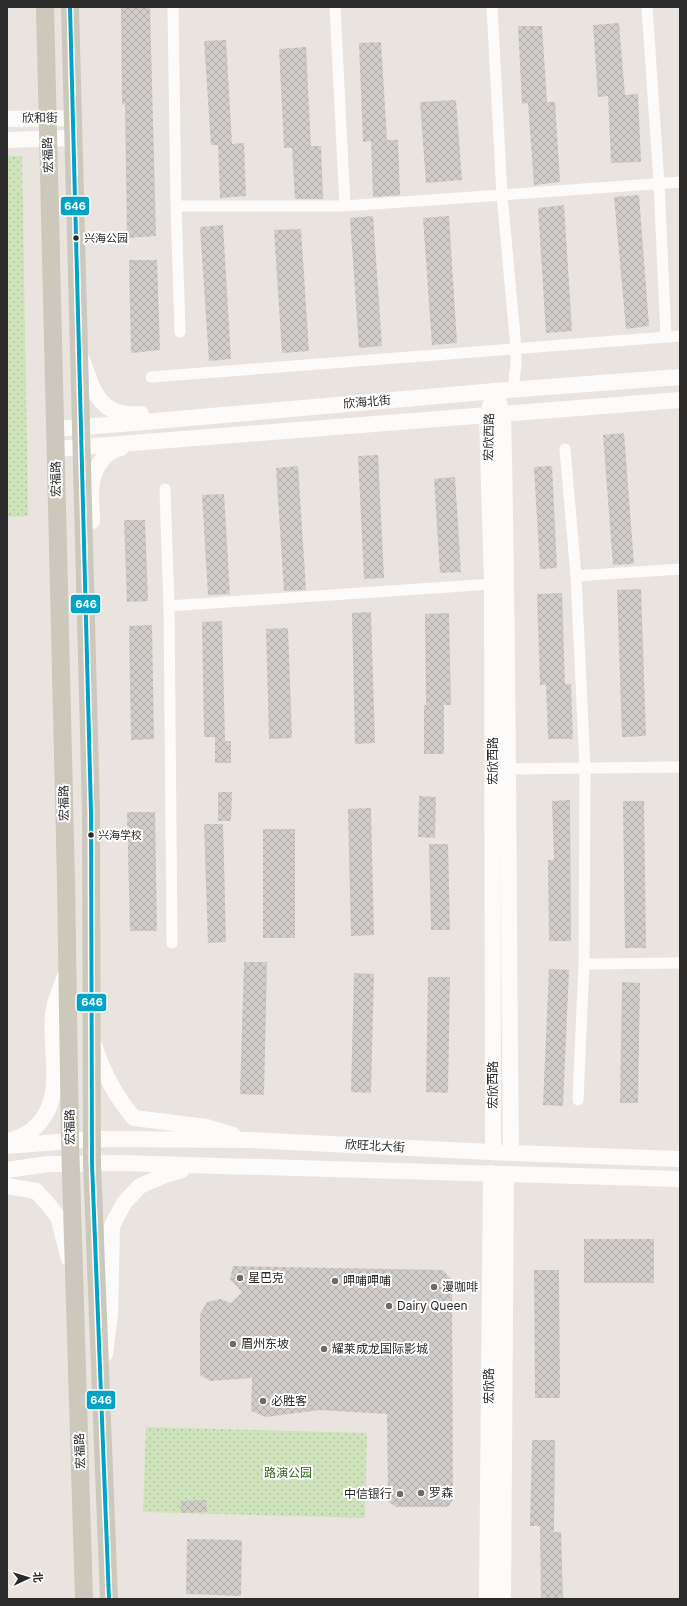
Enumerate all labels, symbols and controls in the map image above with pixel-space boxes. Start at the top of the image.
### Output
street label: 欣和街 [22,110,58,125]
street label: 宏福路 [39,137,56,173]
line badge: 646 [60,196,90,216]
text: 646 [64,199,86,213]
place label: 兴海公园 [84,231,128,245]
marker: 兴海公园 [71,233,81,243]
street label: 欣海北街 [342,392,392,411]
street label: 宏欣西路 [481,413,496,461]
street label: 宏福路 [48,461,63,497]
line badge: 646 [70,594,101,614]
text: 646 [75,597,97,611]
street label: 宏欣西路 [485,737,500,785]
street label: 宏福路 [56,785,71,821]
place label: 兴海学校 [98,828,142,842]
marker: 兴海学校 [86,830,96,840]
line badge: 646 [76,993,107,1012]
text: 646 [81,995,103,1009]
street label: 宏欣西路 [485,1061,500,1109]
street label: 宏福路 [62,1109,77,1145]
street label: 欣旺北大街 [345,1136,405,1155]
place label: 星巴克 [248,1270,284,1285]
marker: 星巴克 [235,1273,245,1283]
place label: 呷哺呷哺 [343,1273,391,1288]
marker: 呷哺呷哺 [330,1276,340,1286]
place label: 漫咖啡 [442,1279,478,1294]
marker: 漫咖啡 [429,1282,439,1292]
place label: Dairy Queen [397,1298,467,1313]
marker: Dairy Queen [384,1301,394,1311]
place label: 眉州东坡 [241,1336,289,1351]
marker: 眉州东坡 [228,1339,238,1349]
place label: 耀莱成龙国际影城 [332,1341,428,1356]
marker: 耀莱成龙国际影城 [319,1344,329,1354]
street label: 宏欣路 [481,1368,496,1404]
line badge: 646 [86,1390,116,1410]
text: 646 [90,1393,112,1407]
place label: 必胜客 [271,1393,307,1408]
marker: 必胜客 [258,1396,268,1406]
street label: 宏福路 [71,1433,88,1469]
park label: 路演公园 [264,1465,312,1480]
place label: 罗森 [429,1485,453,1500]
place label: 中信银行 [344,1486,392,1501]
marker: 罗森 [416,1488,426,1498]
marker: 中信银行 [395,1489,405,1499]
north arrow [8,1558,48,1598]
text: 北 [31,1571,45,1583]

